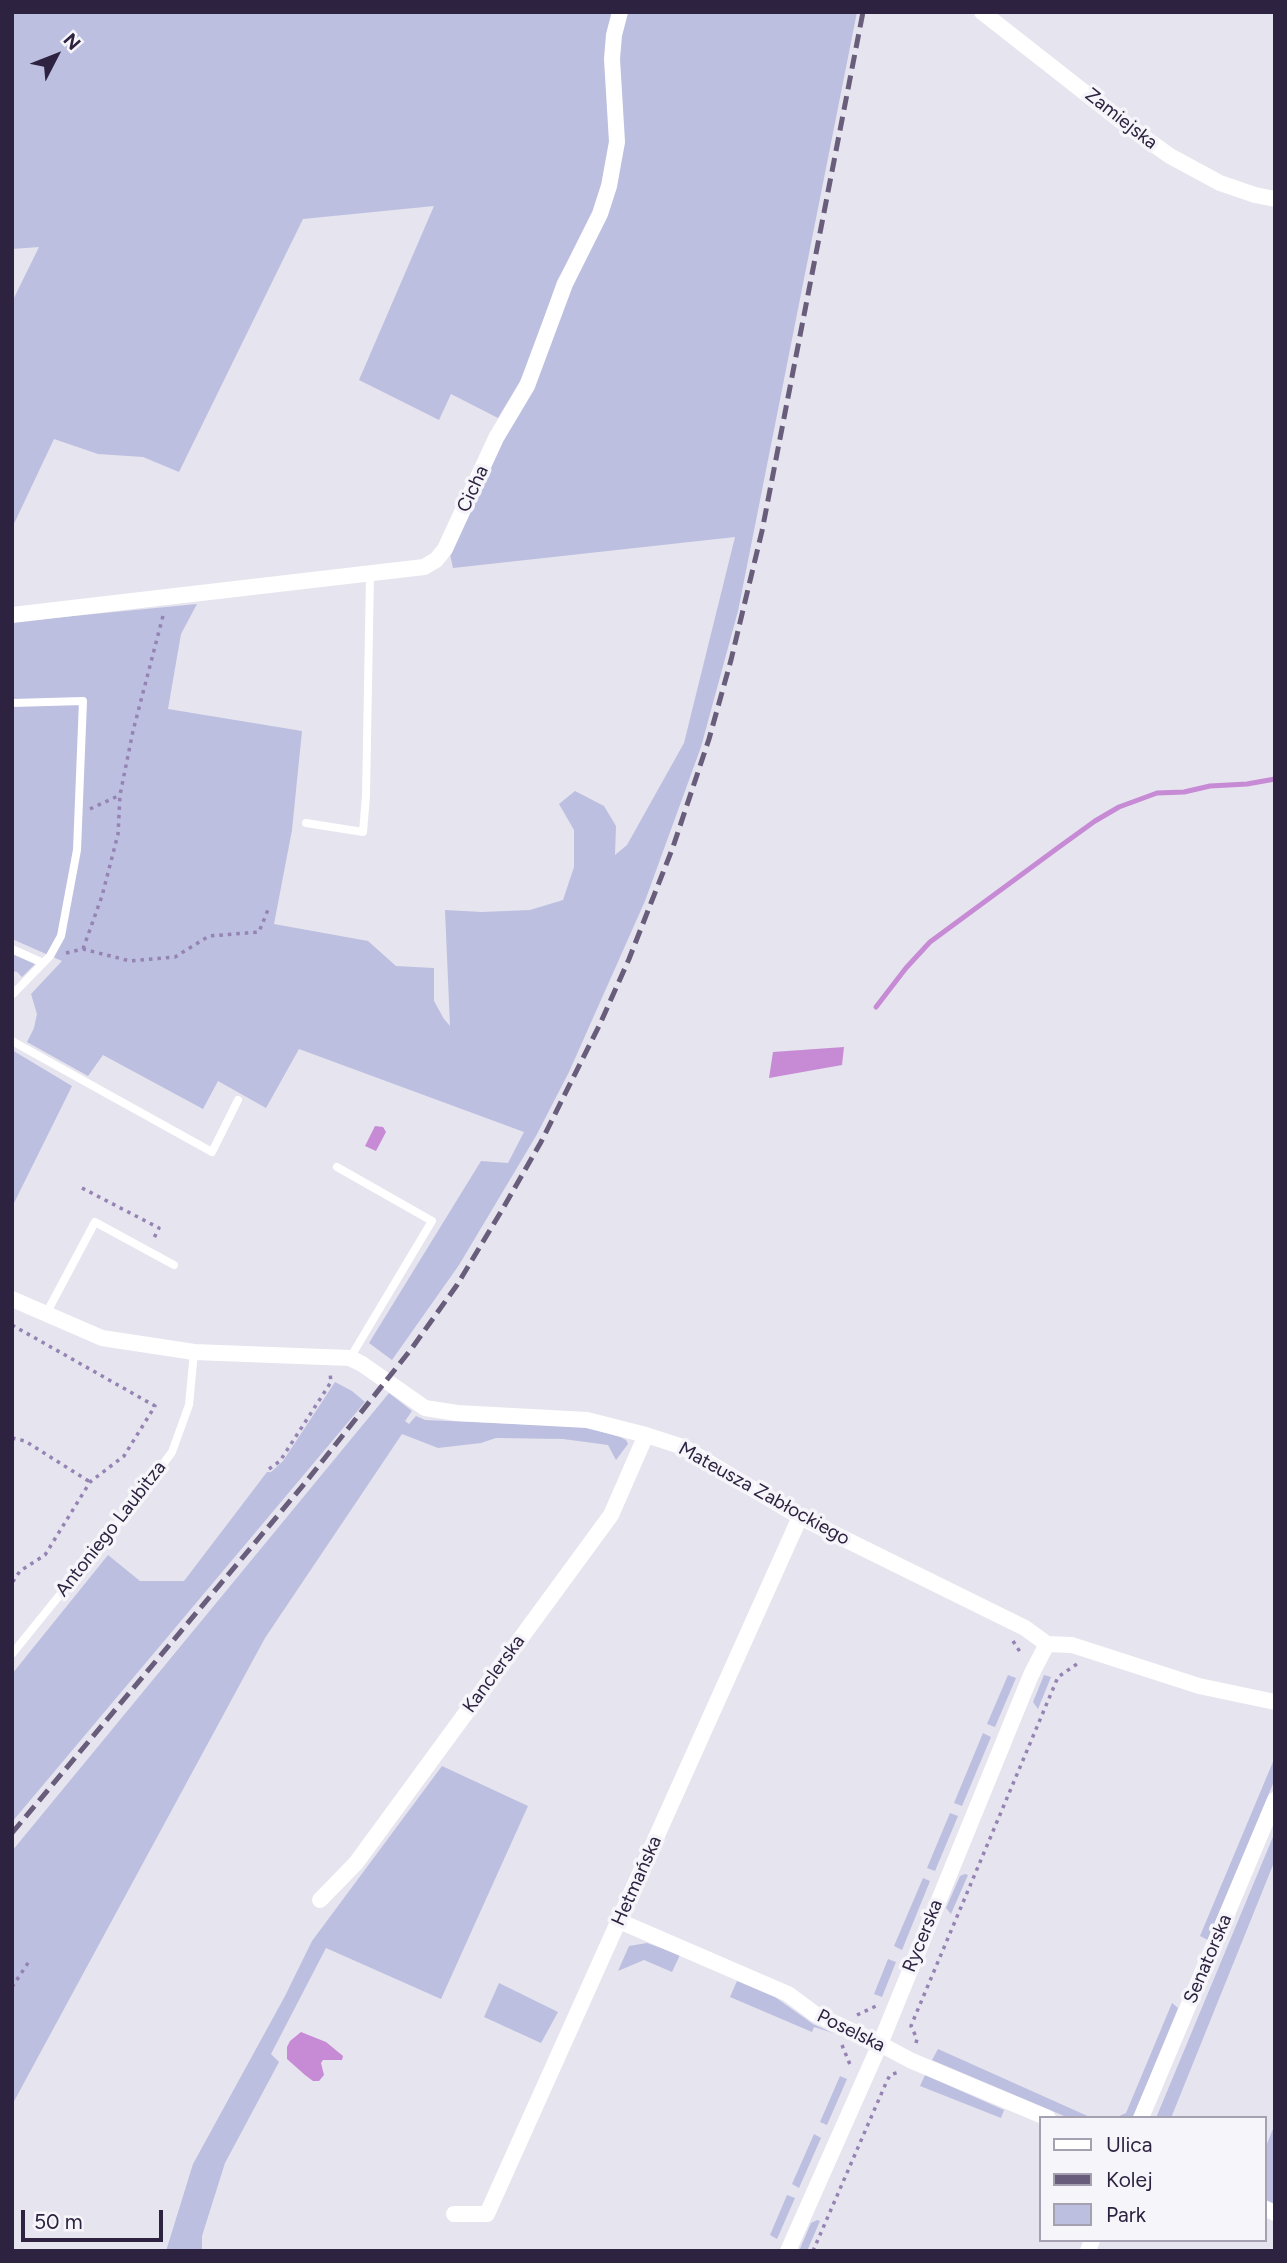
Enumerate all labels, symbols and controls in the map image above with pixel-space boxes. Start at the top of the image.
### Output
north arrow [21,21,91,91]
text: N [59,28,85,55]
street label: Zamiejska [1080,84,1162,154]
street label: Cicha [452,462,494,516]
street label: Mateusza Zabłockiego [674,1437,854,1551]
street label: Antoniego Laubitza [51,1457,171,1601]
street label: Kanclerska [458,1631,530,1717]
street label: Hetmańska [607,1833,667,1929]
street label: Rycerska [898,1896,948,1976]
street label: Senatorska [1179,1911,1237,2007]
street label: Poselska [813,2005,889,2057]
legend [1038,2116,1266,2242]
text: Ulica [1106,2132,1152,2157]
text: Kolej [1106,2167,1153,2192]
scale bar [24,2196,166,2240]
text: Park [1106,2202,1146,2227]
text: 50 m [34,2209,83,2234]

